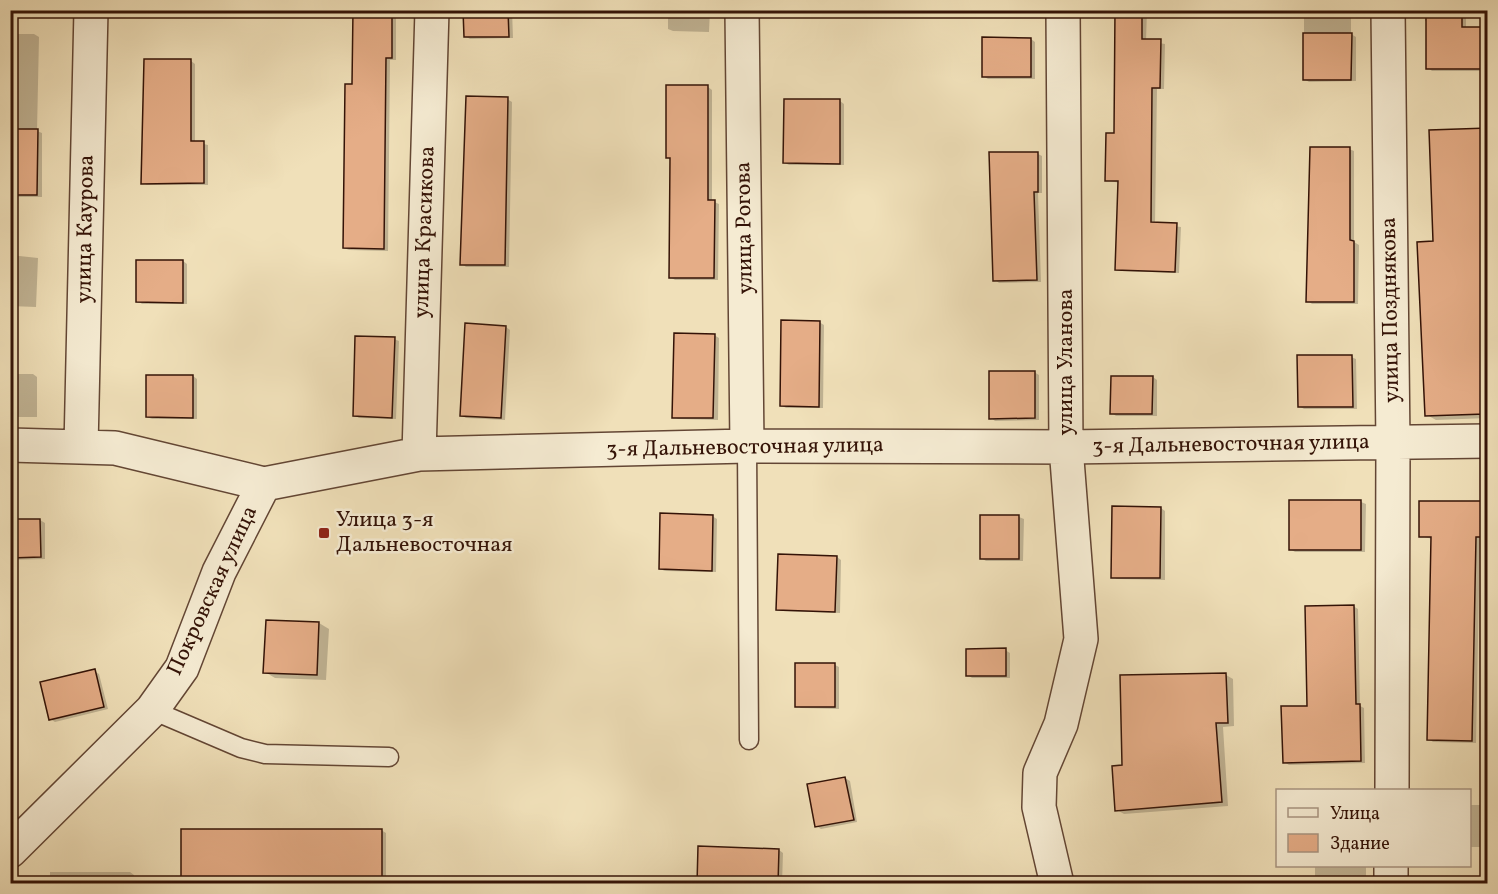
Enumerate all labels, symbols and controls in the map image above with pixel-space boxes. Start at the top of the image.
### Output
street label: улица Красикова [406,145,444,319]
street label: улица Каурова [69,154,103,304]
street label: улица Рогова [728,161,762,295]
street label: улица Позднякова [1374,217,1408,403]
street label: улица Уланова [1051,288,1082,436]
street label: 3-я Дальневосточная улица [1092,427,1370,463]
street label: 3-я Дальневосточная улица [606,430,884,466]
street label: Покровская улица [160,501,266,681]
place label: Улица 3-я Дальневосточная [336,505,513,561]
marker: Улица 3-я Дальневосточная [317,526,331,540]
legend [1276,789,1471,867]
text: Улица [1330,802,1380,827]
text: Здание [1330,832,1390,857]

